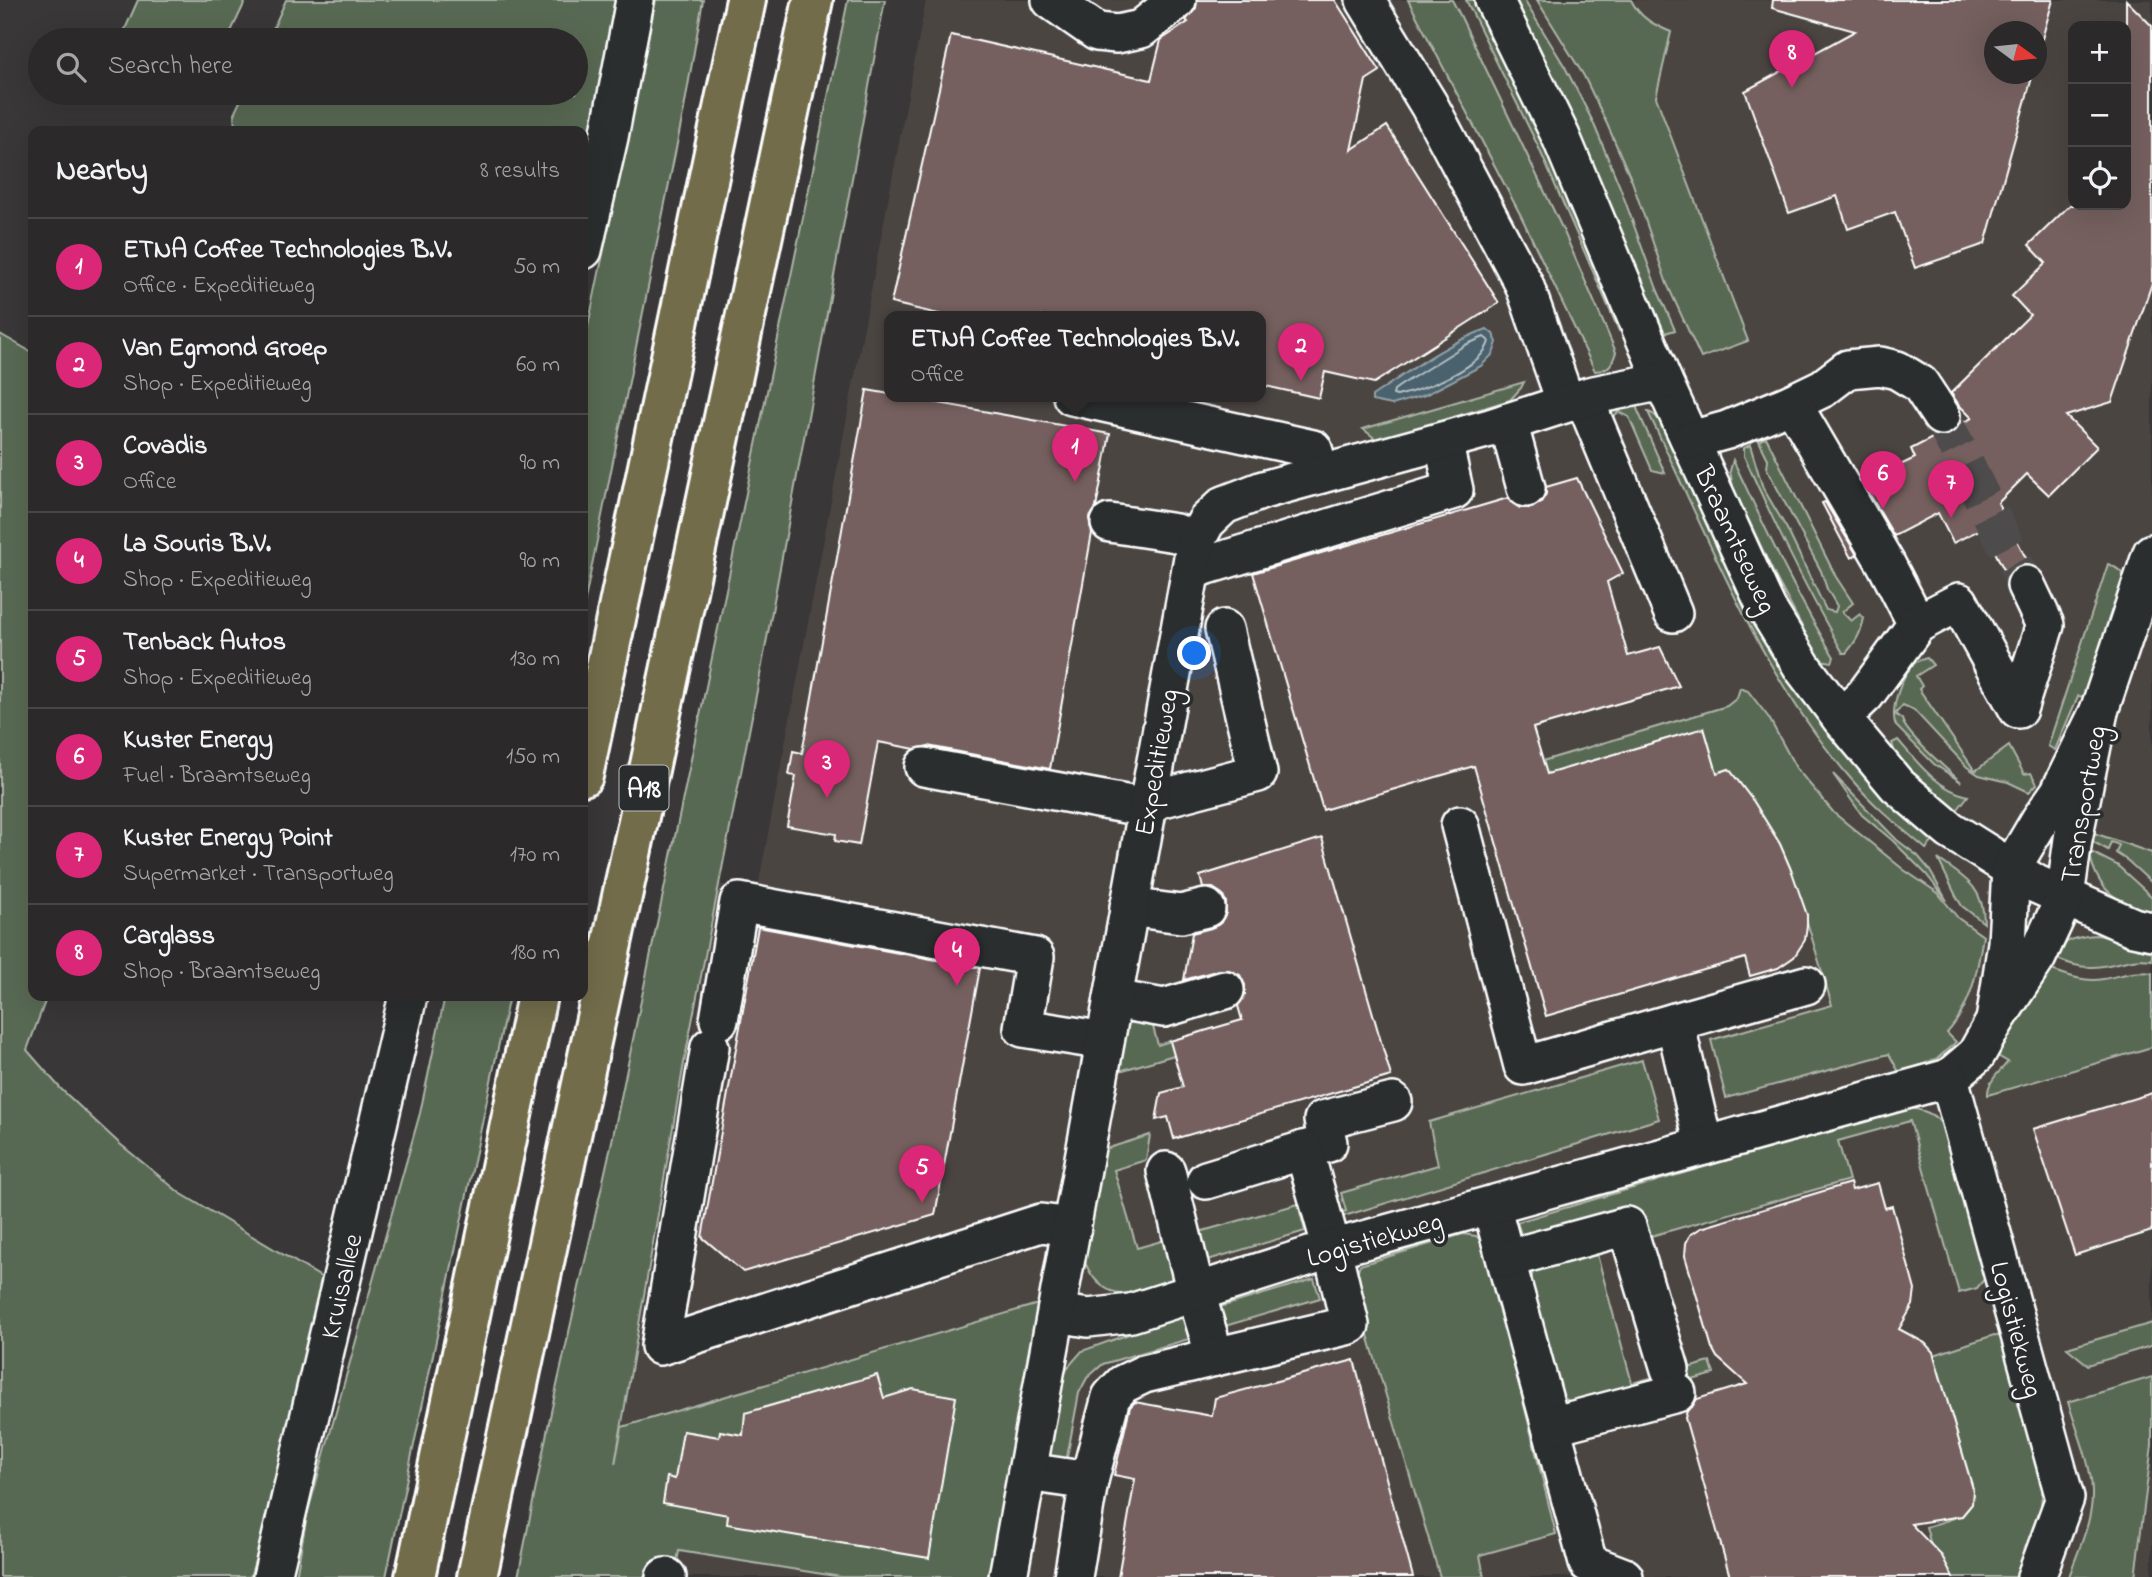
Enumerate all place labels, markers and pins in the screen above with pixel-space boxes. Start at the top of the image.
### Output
pin: 8 [1769,30,1815,88]
pin: 2 [1278,323,1324,381]
pin: 1 [1052,424,1098,482]
pin: 6 [1860,451,1906,509]
pin: 7 [1928,460,1974,518]
pin: 3 [804,740,850,798]
pin: 4 [934,928,980,986]
pin: 5 [899,1145,945,1203]

